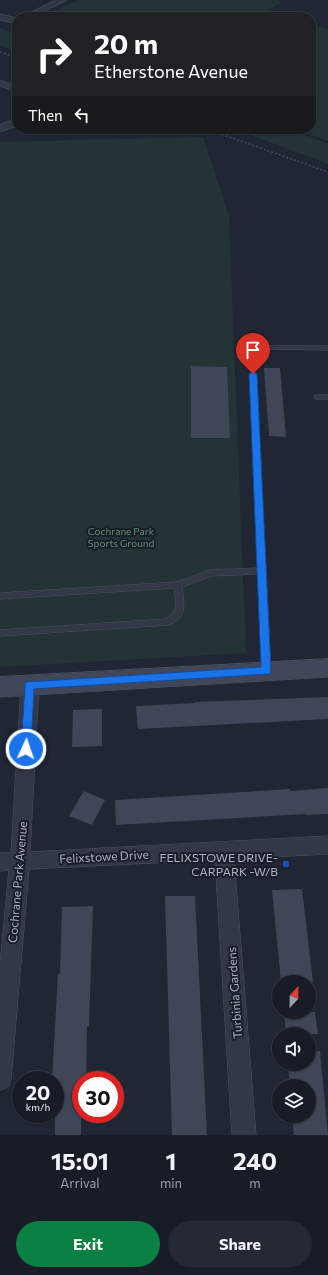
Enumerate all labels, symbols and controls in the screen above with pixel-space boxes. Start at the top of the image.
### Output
text: 20 m [94,26,158,60]
icon: right [28,28,80,80]
text: Etherstone Avenue [94,60,248,82]
icon: left [71,104,93,126]
text: Then [28,106,63,124]
pin [236,333,270,374]
icon: arrive [242,339,264,361]
park label: Cochrane Park Sports Ground [88,525,155,549]
position arrow [5,728,47,770]
street label: Cochrane Park Avenue [5,821,29,943]
street label: Felixstowe Drive [59,847,149,865]
place label: FELIXSTOWE DRIVE- CARPARK -W/B [160,850,278,878]
marker: FELIXSTOWE DRIVE- CARPARK -W/B [281,859,291,869]
street label: Turbinia Gardens [224,947,244,1039]
north arrow [272,975,316,1019]
map controls [272,975,316,1123]
button: sound [272,1027,316,1071]
speed limit sign: 30 [72,1071,124,1123]
button: layers [272,1079,316,1123]
text: 20 [26,1080,50,1104]
text: km/h [26,1101,50,1113]
text: 15:01 [51,1146,109,1175]
text: 1 [166,1146,176,1175]
text: 240 [233,1146,277,1175]
text: Arrival [60,1175,100,1191]
text: min [160,1175,182,1191]
text: m [249,1175,261,1191]
button: Exit [16,1221,160,1267]
button: Share [168,1221,312,1267]

